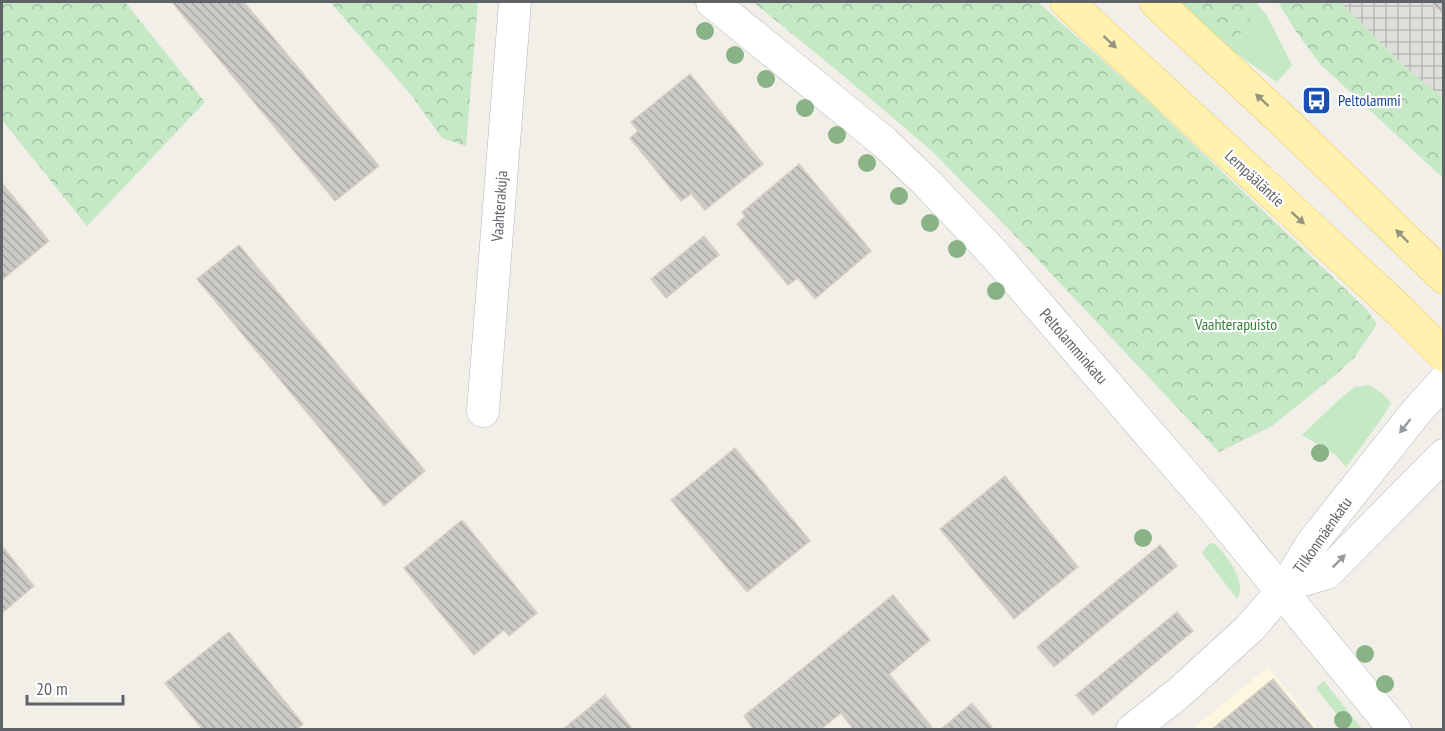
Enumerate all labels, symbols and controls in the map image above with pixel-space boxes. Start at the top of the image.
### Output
one-way arrow [1102,34,1116,48]
bus stop icon: Peltolammi [1301,84,1333,116]
place label: Peltolammi [1338,90,1401,110]
one-way arrow [1255,94,1270,107]
street label: Lempääläntie [1221,145,1289,211]
street label: Vaahterakuja [486,170,511,243]
one-way arrow [1290,211,1305,224]
one-way arrow [1395,230,1409,244]
street label: Peltolamminkatu [1036,304,1112,388]
park label: Vaahterapuisto [1194,314,1277,334]
one-way arrow [1400,418,1412,433]
street label: Tilkonmäenkatu [1288,493,1356,577]
one-way arrow [1332,555,1346,569]
scale bar [27,668,123,706]
text: 20 m [36,677,68,700]

